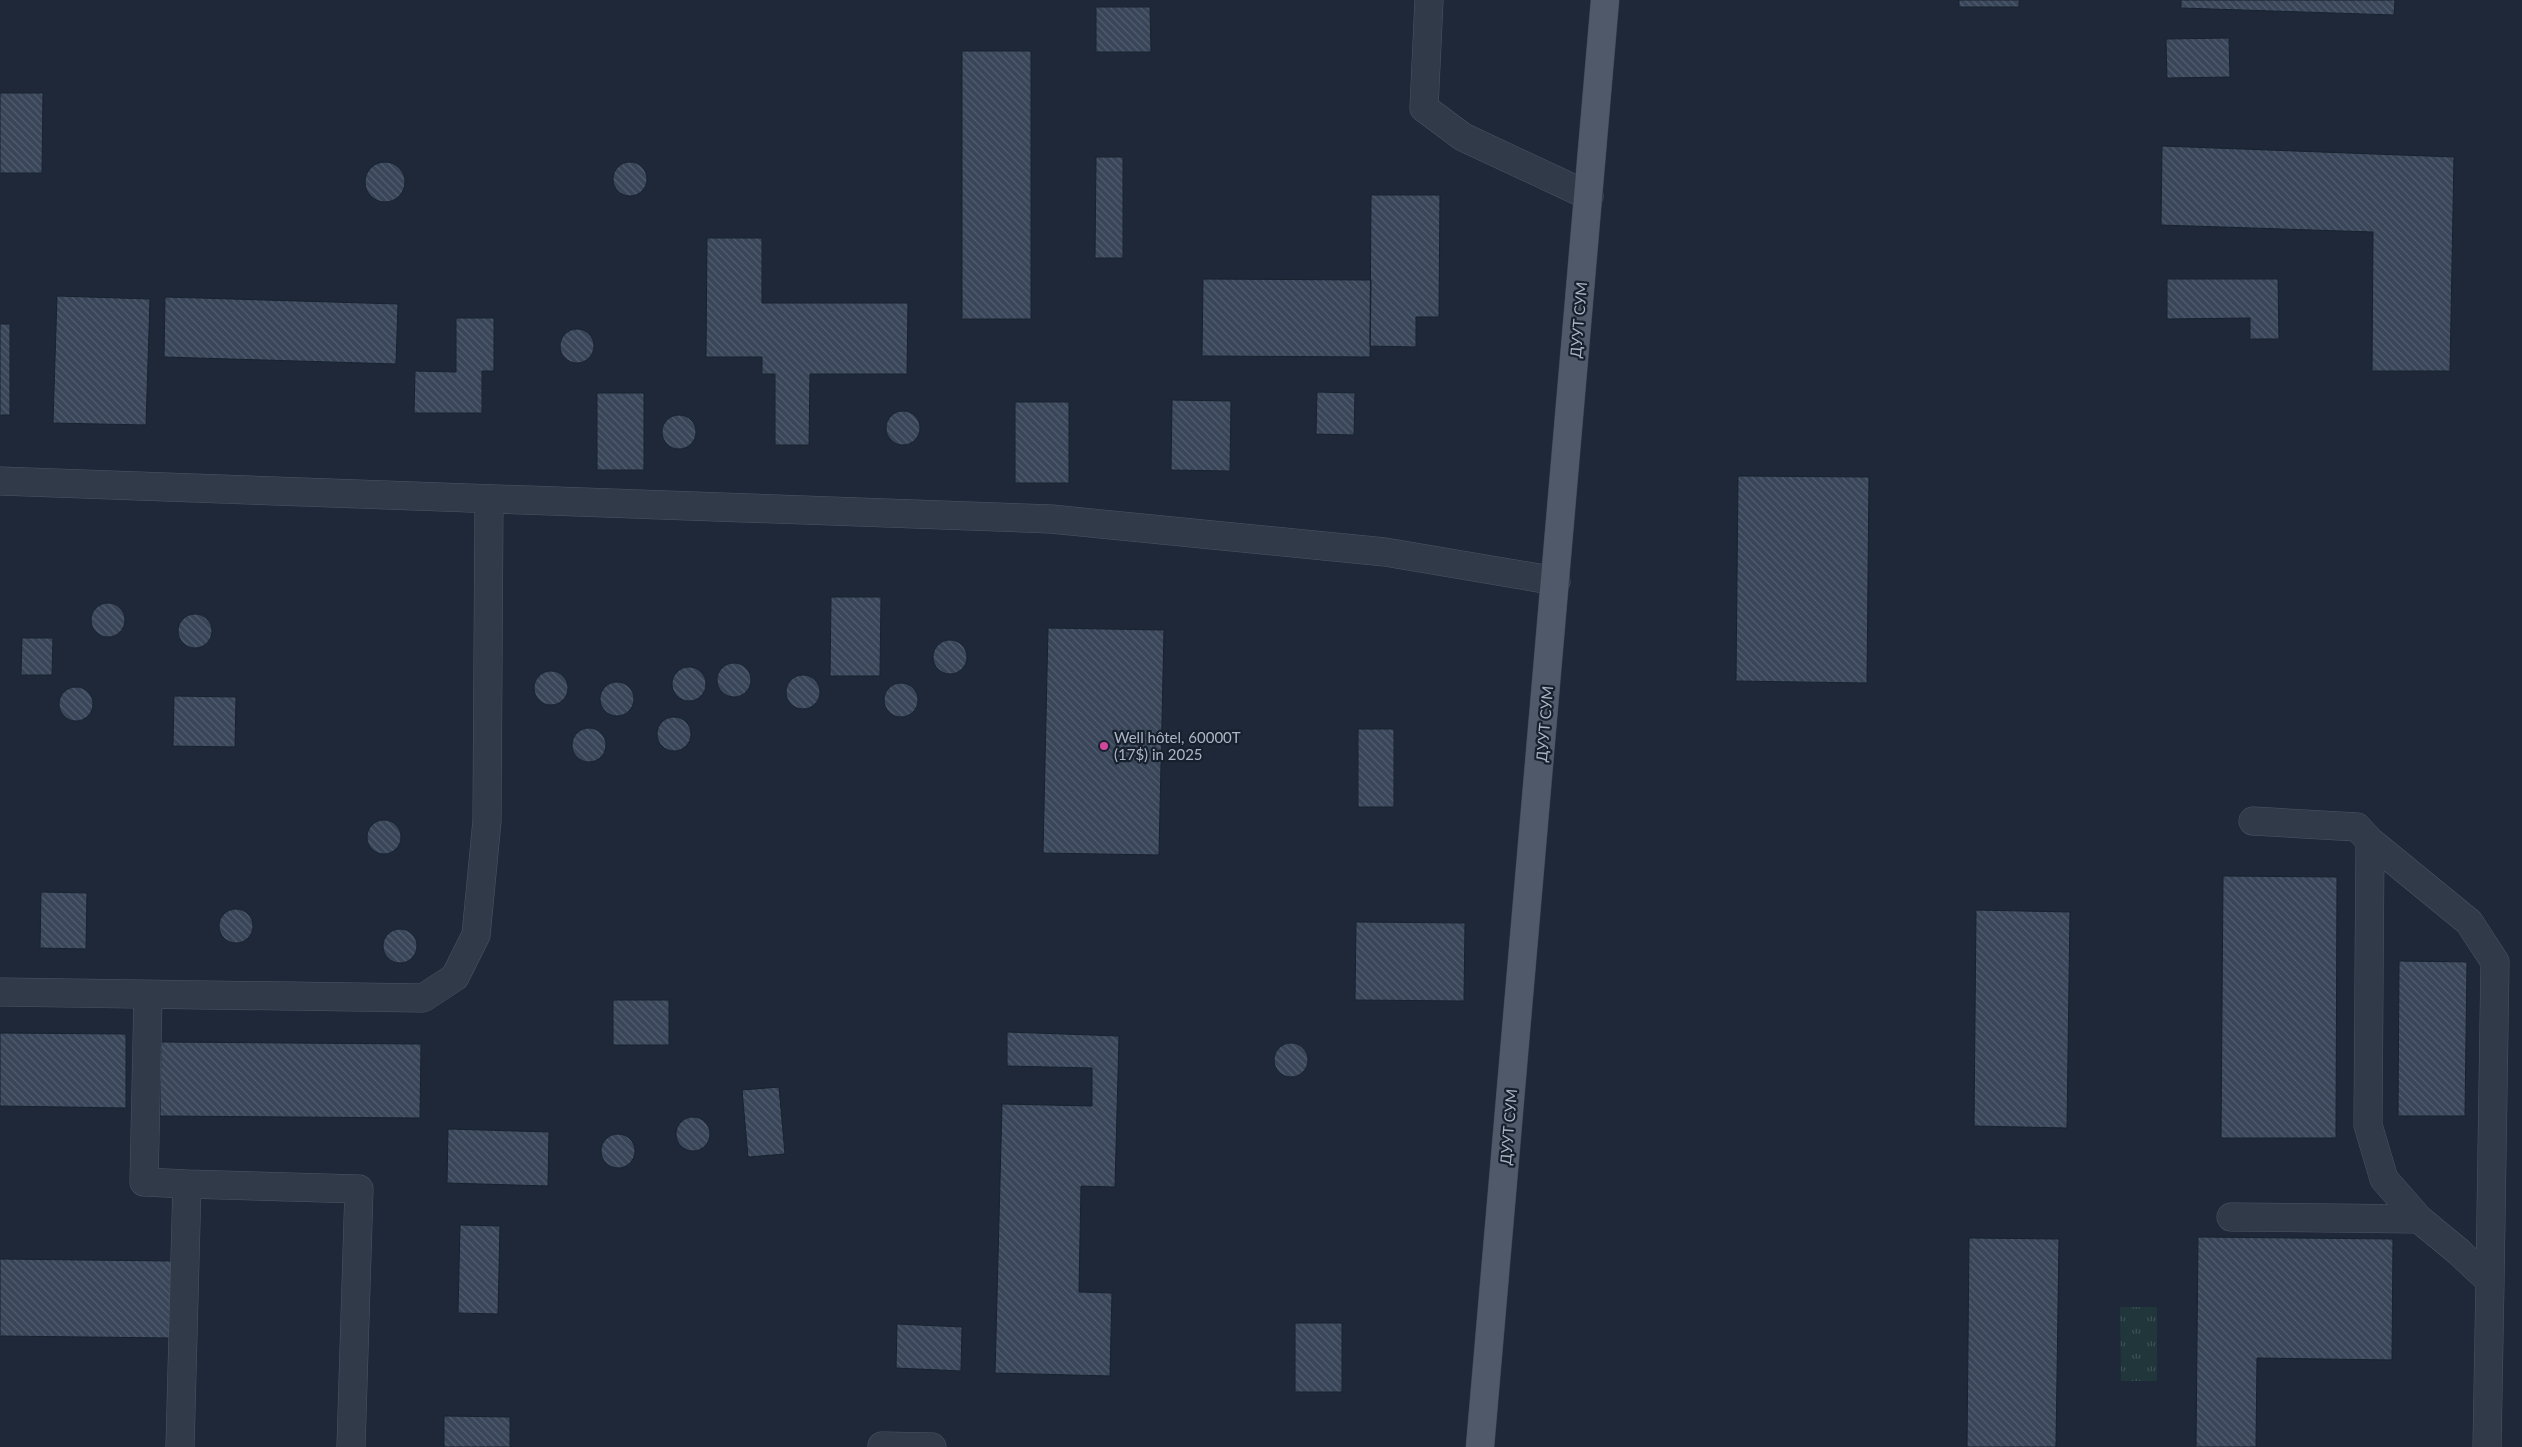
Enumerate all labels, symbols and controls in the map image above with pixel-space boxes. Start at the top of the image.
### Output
street label: ДУУТ СУМ [1566,281,1590,359]
street label: ДУУТ СУМ [1532,685,1556,763]
place label: Well hôtel, 60000T (17$) in 2025 [1114,728,1241,763]
marker: Well hôtel, 60000T (17$) in 2025 [1098,740,1110,752]
street label: ДУУТ СУМ [1496,1088,1520,1166]

